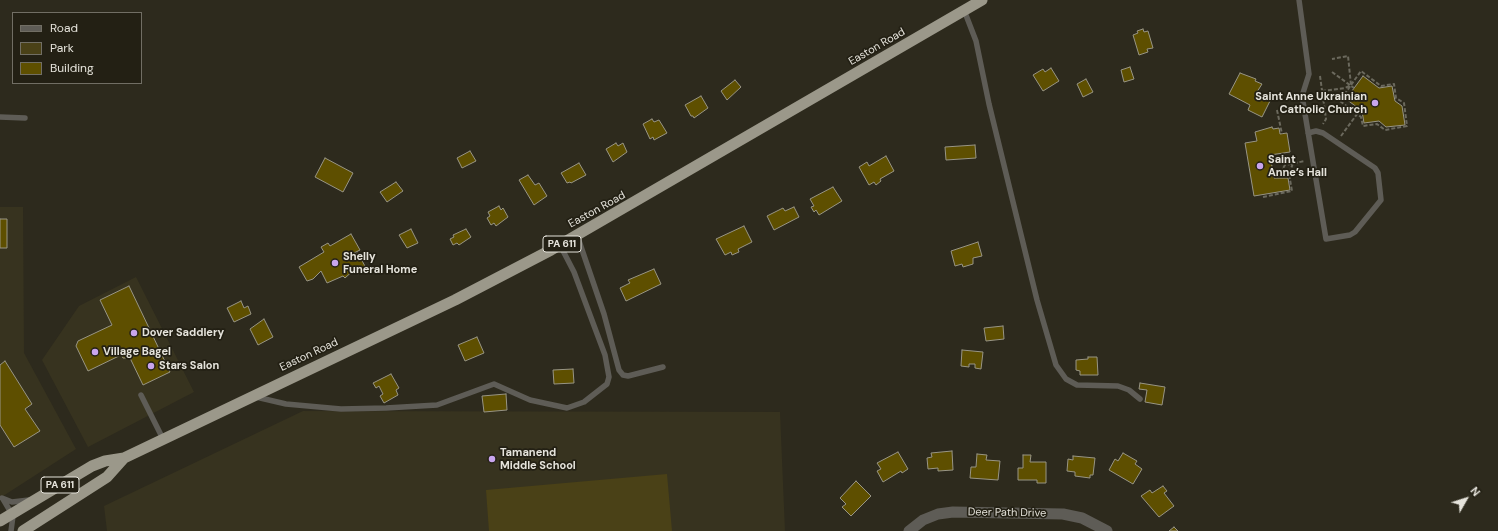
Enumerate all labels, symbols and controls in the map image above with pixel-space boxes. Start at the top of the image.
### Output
legend [12,12,142,84]
text: Road [50,20,78,36]
street label: Easton Road [846,26,908,68]
text: Park [50,40,74,56]
text: Building [50,60,94,76]
place label: Saint Anne Ukrainian Catholic Church [1255,90,1367,116]
marker: Saint Anne Ukrainian Catholic Church [1370,98,1380,108]
place label: Saint Anne’s Hall [1268,153,1327,179]
marker: Saint Anne’s Hall [1255,161,1265,171]
street label: Easton Road [566,189,628,231]
road number: PA 611 [543,236,581,252]
place label: Shelly Funeral Home [343,250,417,276]
marker: Shelly Funeral Home [330,258,340,268]
place label: Dover Saddlery [142,326,224,340]
marker: Dover Saddlery [129,328,139,338]
street label: Easton Road [278,336,340,374]
place label: Village Bagel [103,345,171,359]
marker: Village Bagel [90,347,100,357]
place label: Stars Salon [159,359,219,373]
marker: Stars Salon [146,361,156,371]
place label: Tamanend Middle School [500,446,576,472]
marker: Tamanend Middle School [487,454,497,464]
road number: PA 611 [41,477,79,493]
north arrow [1446,479,1486,519]
text: N [1467,484,1483,499]
street label: Deer Path Drive [968,506,1046,520]

